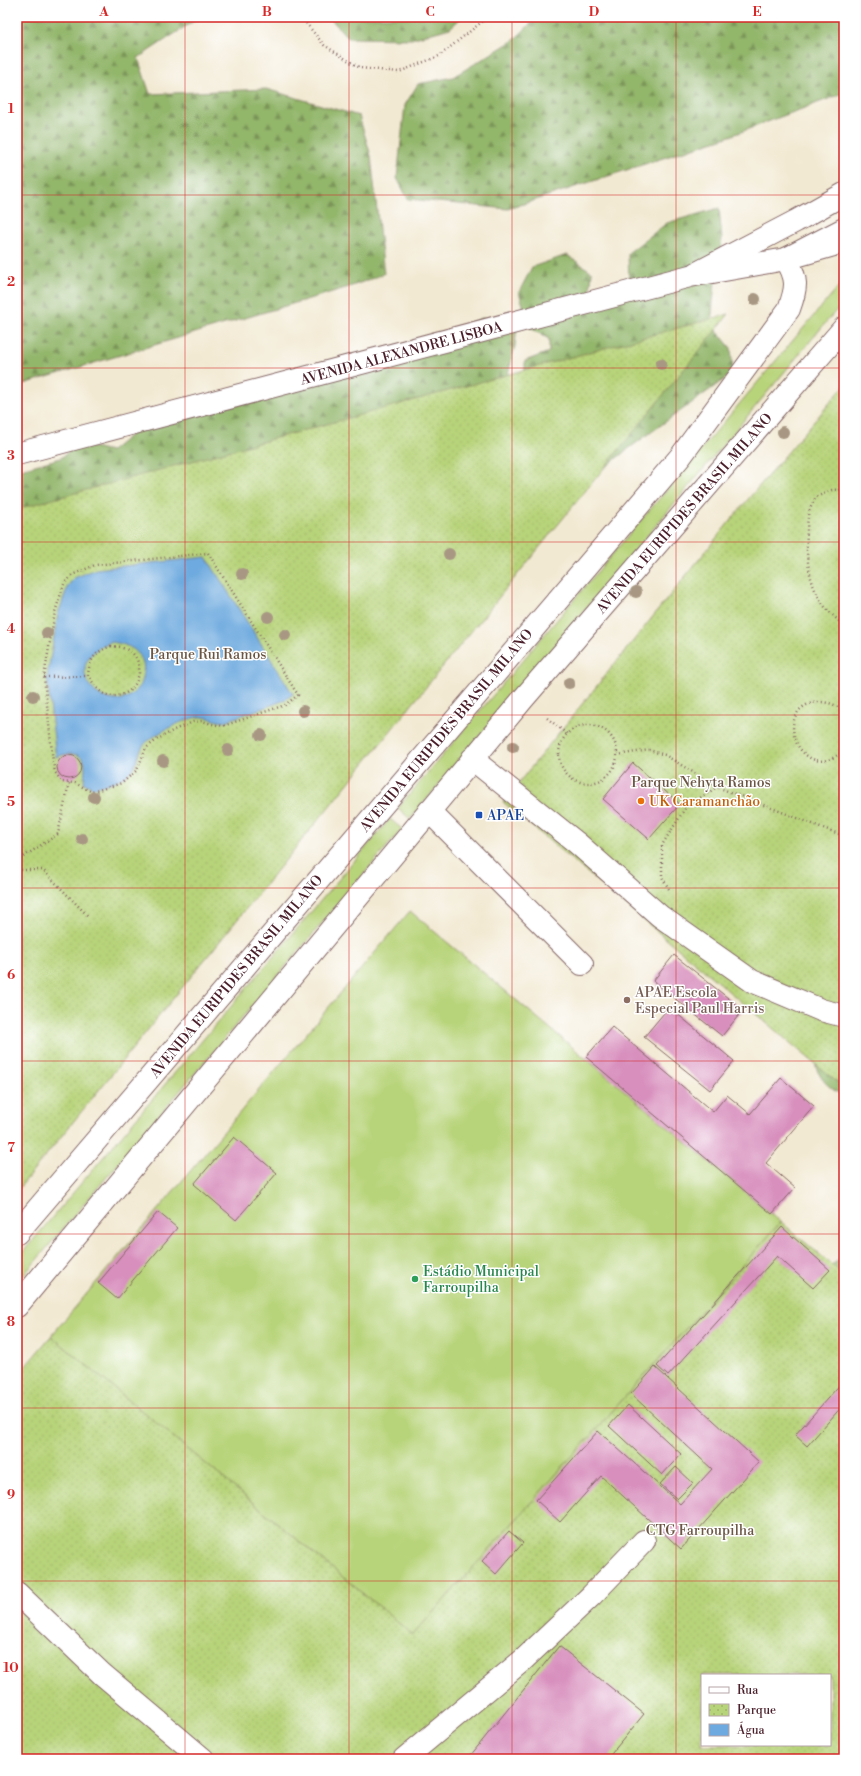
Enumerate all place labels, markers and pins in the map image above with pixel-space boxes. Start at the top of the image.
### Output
place label: UK Caramanchão [649,793,760,811]
marker: UK Caramanchão [636,796,646,806]
place label: APAE [486,807,524,825]
marker: APAE [474,810,484,820]
place label: APAE Escola Especial Paul Harris [634,984,764,1018]
marker: APAE Escola Especial Paul Harris [622,995,632,1005]
place label: Estádio Municipal Farroupilha [423,1263,539,1297]
marker: Estádio Municipal Farroupilha [410,1274,420,1284]

